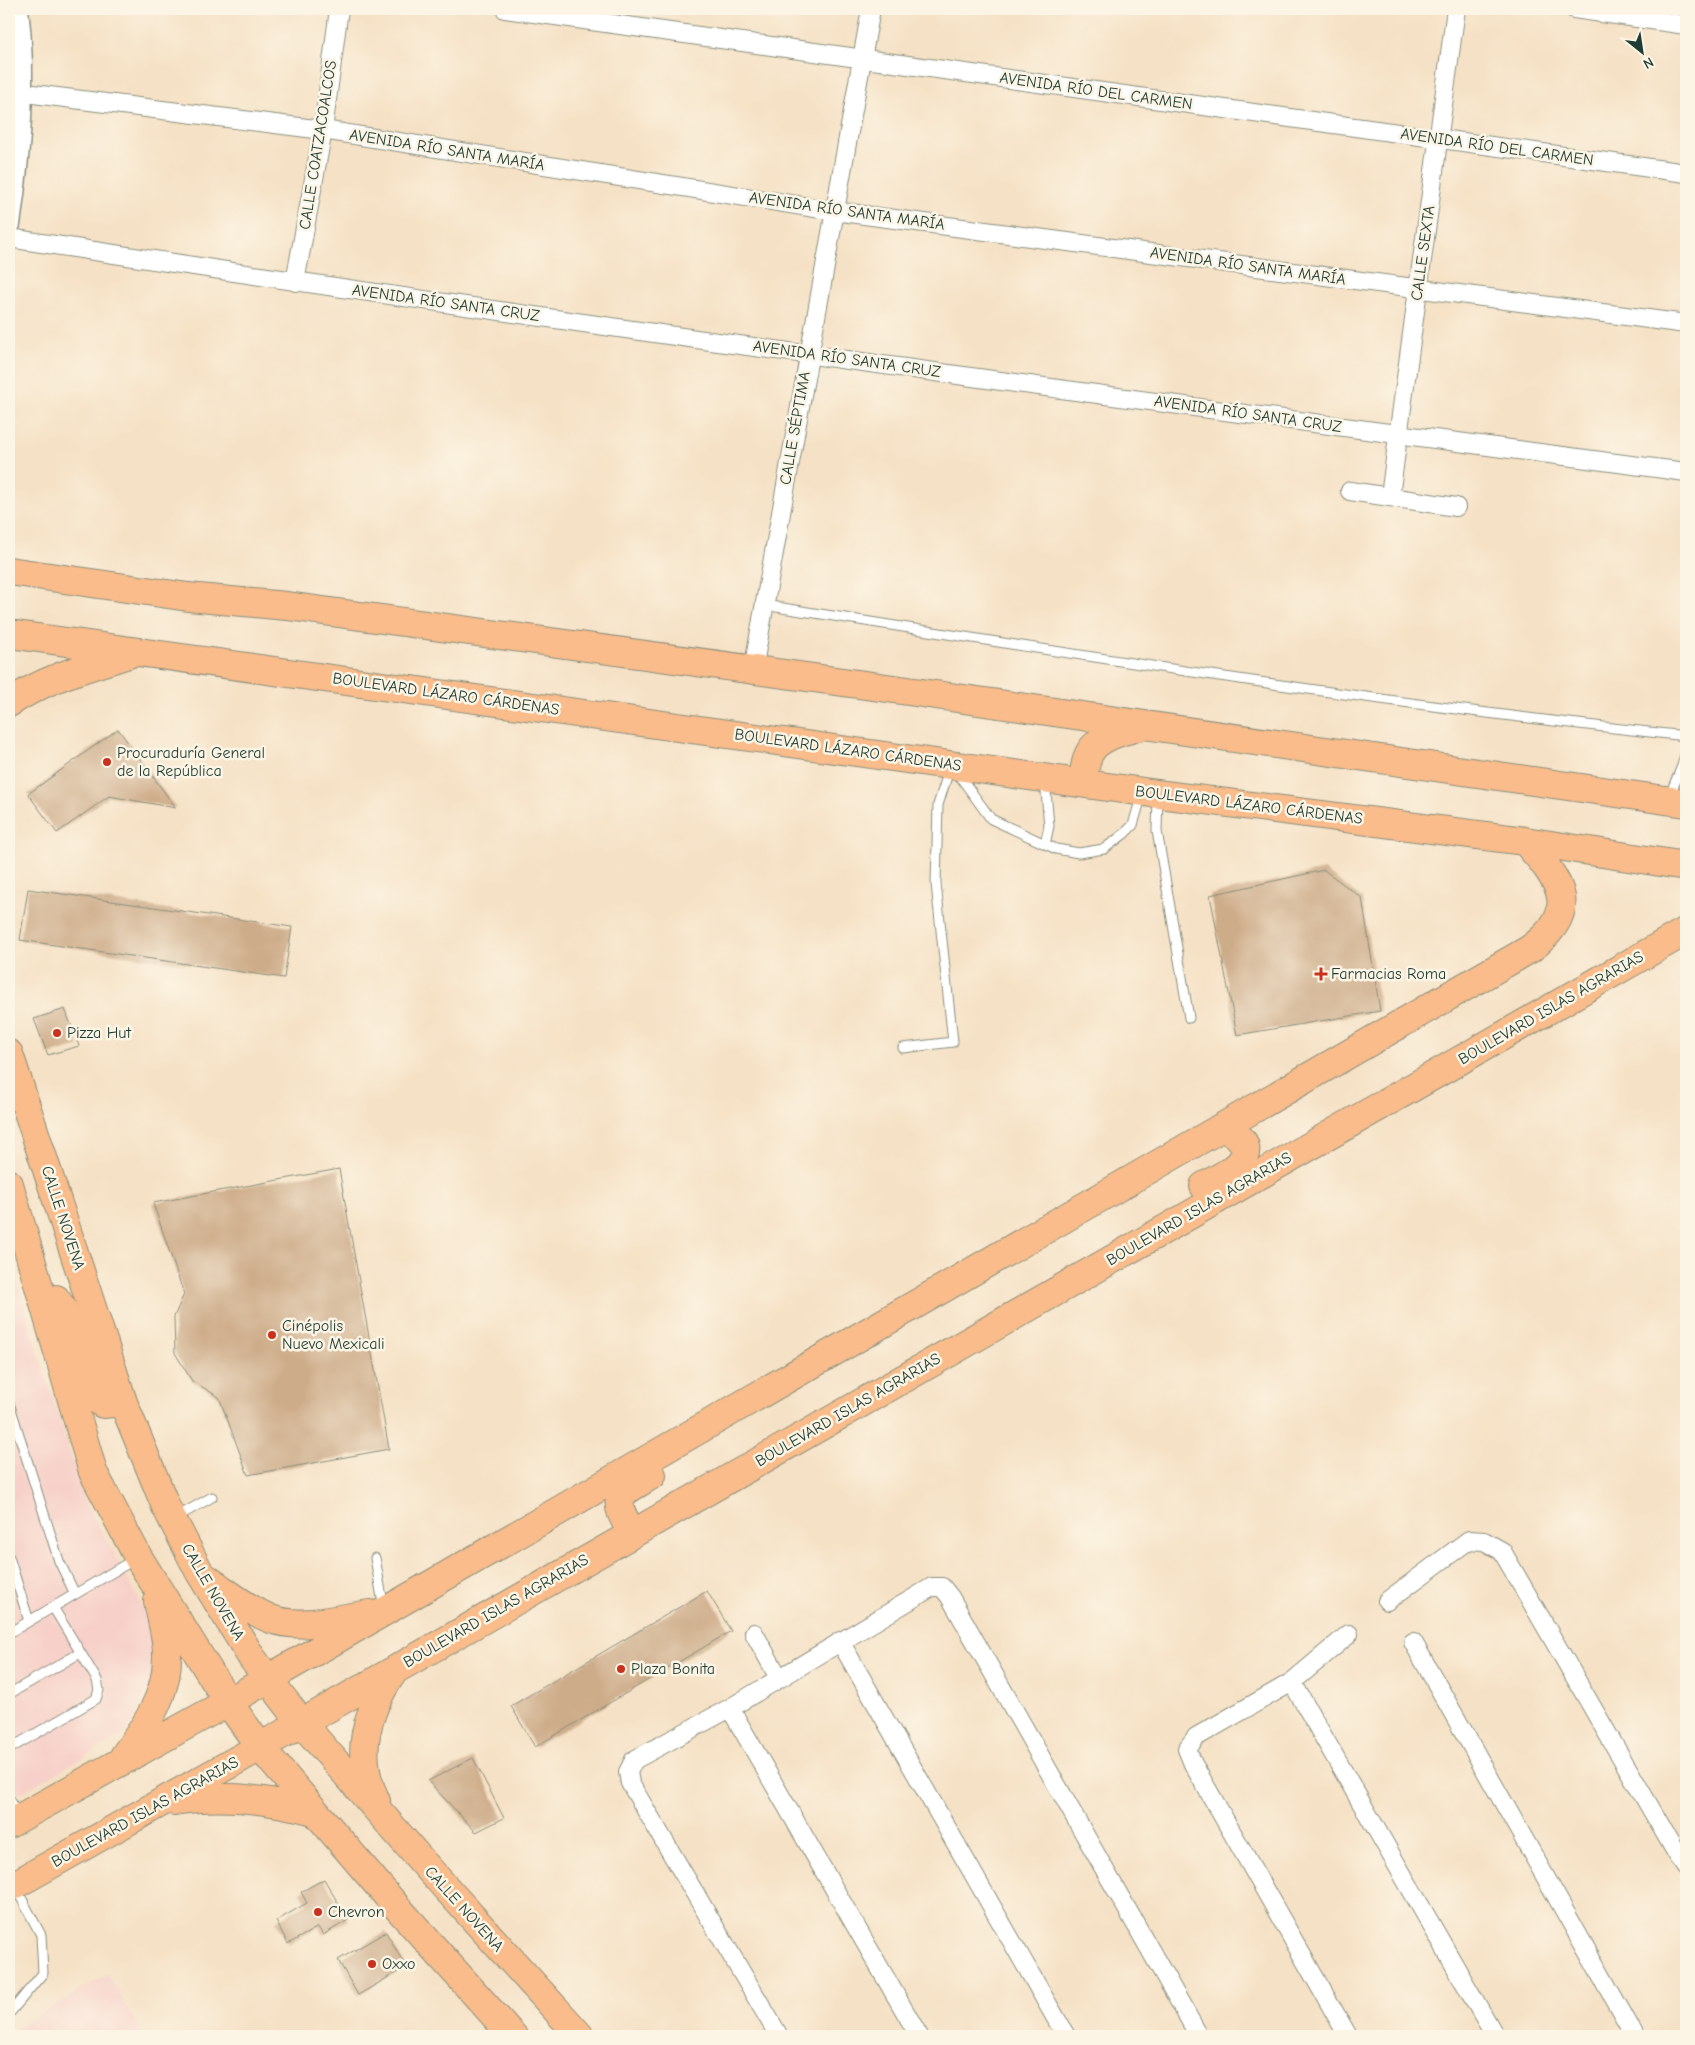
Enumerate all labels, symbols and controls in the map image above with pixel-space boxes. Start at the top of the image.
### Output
north arrow [1618,28,1668,78]
text: N [1640,53,1656,72]
street label: CALLE COATZACOALCOS [296,59,340,231]
street label: AVENIDA RÍO DEL CARMEN [998,68,1194,113]
street label: AVENIDA RÍO DEL CARMEN [1399,124,1595,169]
street label: AVENIDA RÍO SANTA MARÍA [348,125,546,174]
street label: AVENIDA RÍO SANTA MARÍA [748,187,946,234]
street label: CALLE SEXTA [1407,204,1439,302]
street label: AVENIDA RÍO SANTA MARÍA [1149,242,1347,289]
street label: AVENIDA RÍO SANTA CRUZ [351,280,541,325]
street label: AVENIDA RÍO SANTA CRUZ [752,336,942,381]
street label: CALLE SÉPTIMA [775,370,814,486]
street label: AVENIDA RÍO SANTA CRUZ [1153,391,1343,436]
street label: BOULEVARD LÁZARO CÁRDENAS [331,668,561,719]
street label: BOULEVARD LÁZARO CÁRDENAS [733,724,963,775]
place label: Procuraduría General de la República [117,744,265,780]
marker: Procuraduría General de la República [101,756,113,768]
street label: BOULEVARD LÁZARO CÁRDENAS [1134,781,1364,828]
street label: BOULEVARD ISLAS AGRARIAS [1455,947,1647,1068]
place label: Farmacias Roma [1331,965,1446,983]
marker: Farmacias Roma [1315,968,1327,980]
place label: Pizza Hut [67,1024,131,1042]
marker: Pizza Hut [51,1027,63,1039]
street label: BOULEVARD ISLAS AGRARIAS [1103,1148,1295,1269]
street label: CALLE NOVENA [38,1164,88,1272]
place label: Cinépolis Nuevo Mexicali [282,1317,385,1353]
marker: Cinépolis Nuevo Mexicali [266,1329,278,1341]
street label: BOULEVARD ISLAS AGRARIAS [752,1349,944,1470]
street label: CALLE NOVENA [178,1540,248,1644]
street label: BOULEVARD ISLAS AGRARIAS [400,1550,592,1671]
place label: Plaza Bonita [631,1660,715,1678]
marker: Plaza Bonita [615,1663,627,1675]
street label: BOULEVARD ISLAS AGRARIAS [48,1753,242,1871]
street label: CALLE NOVENA [421,1863,507,1955]
place label: Chevron [328,1903,385,1921]
marker: Chevron [312,1906,324,1918]
place label: Oxxo [382,1955,416,1973]
marker: Oxxo [366,1958,378,1970]

